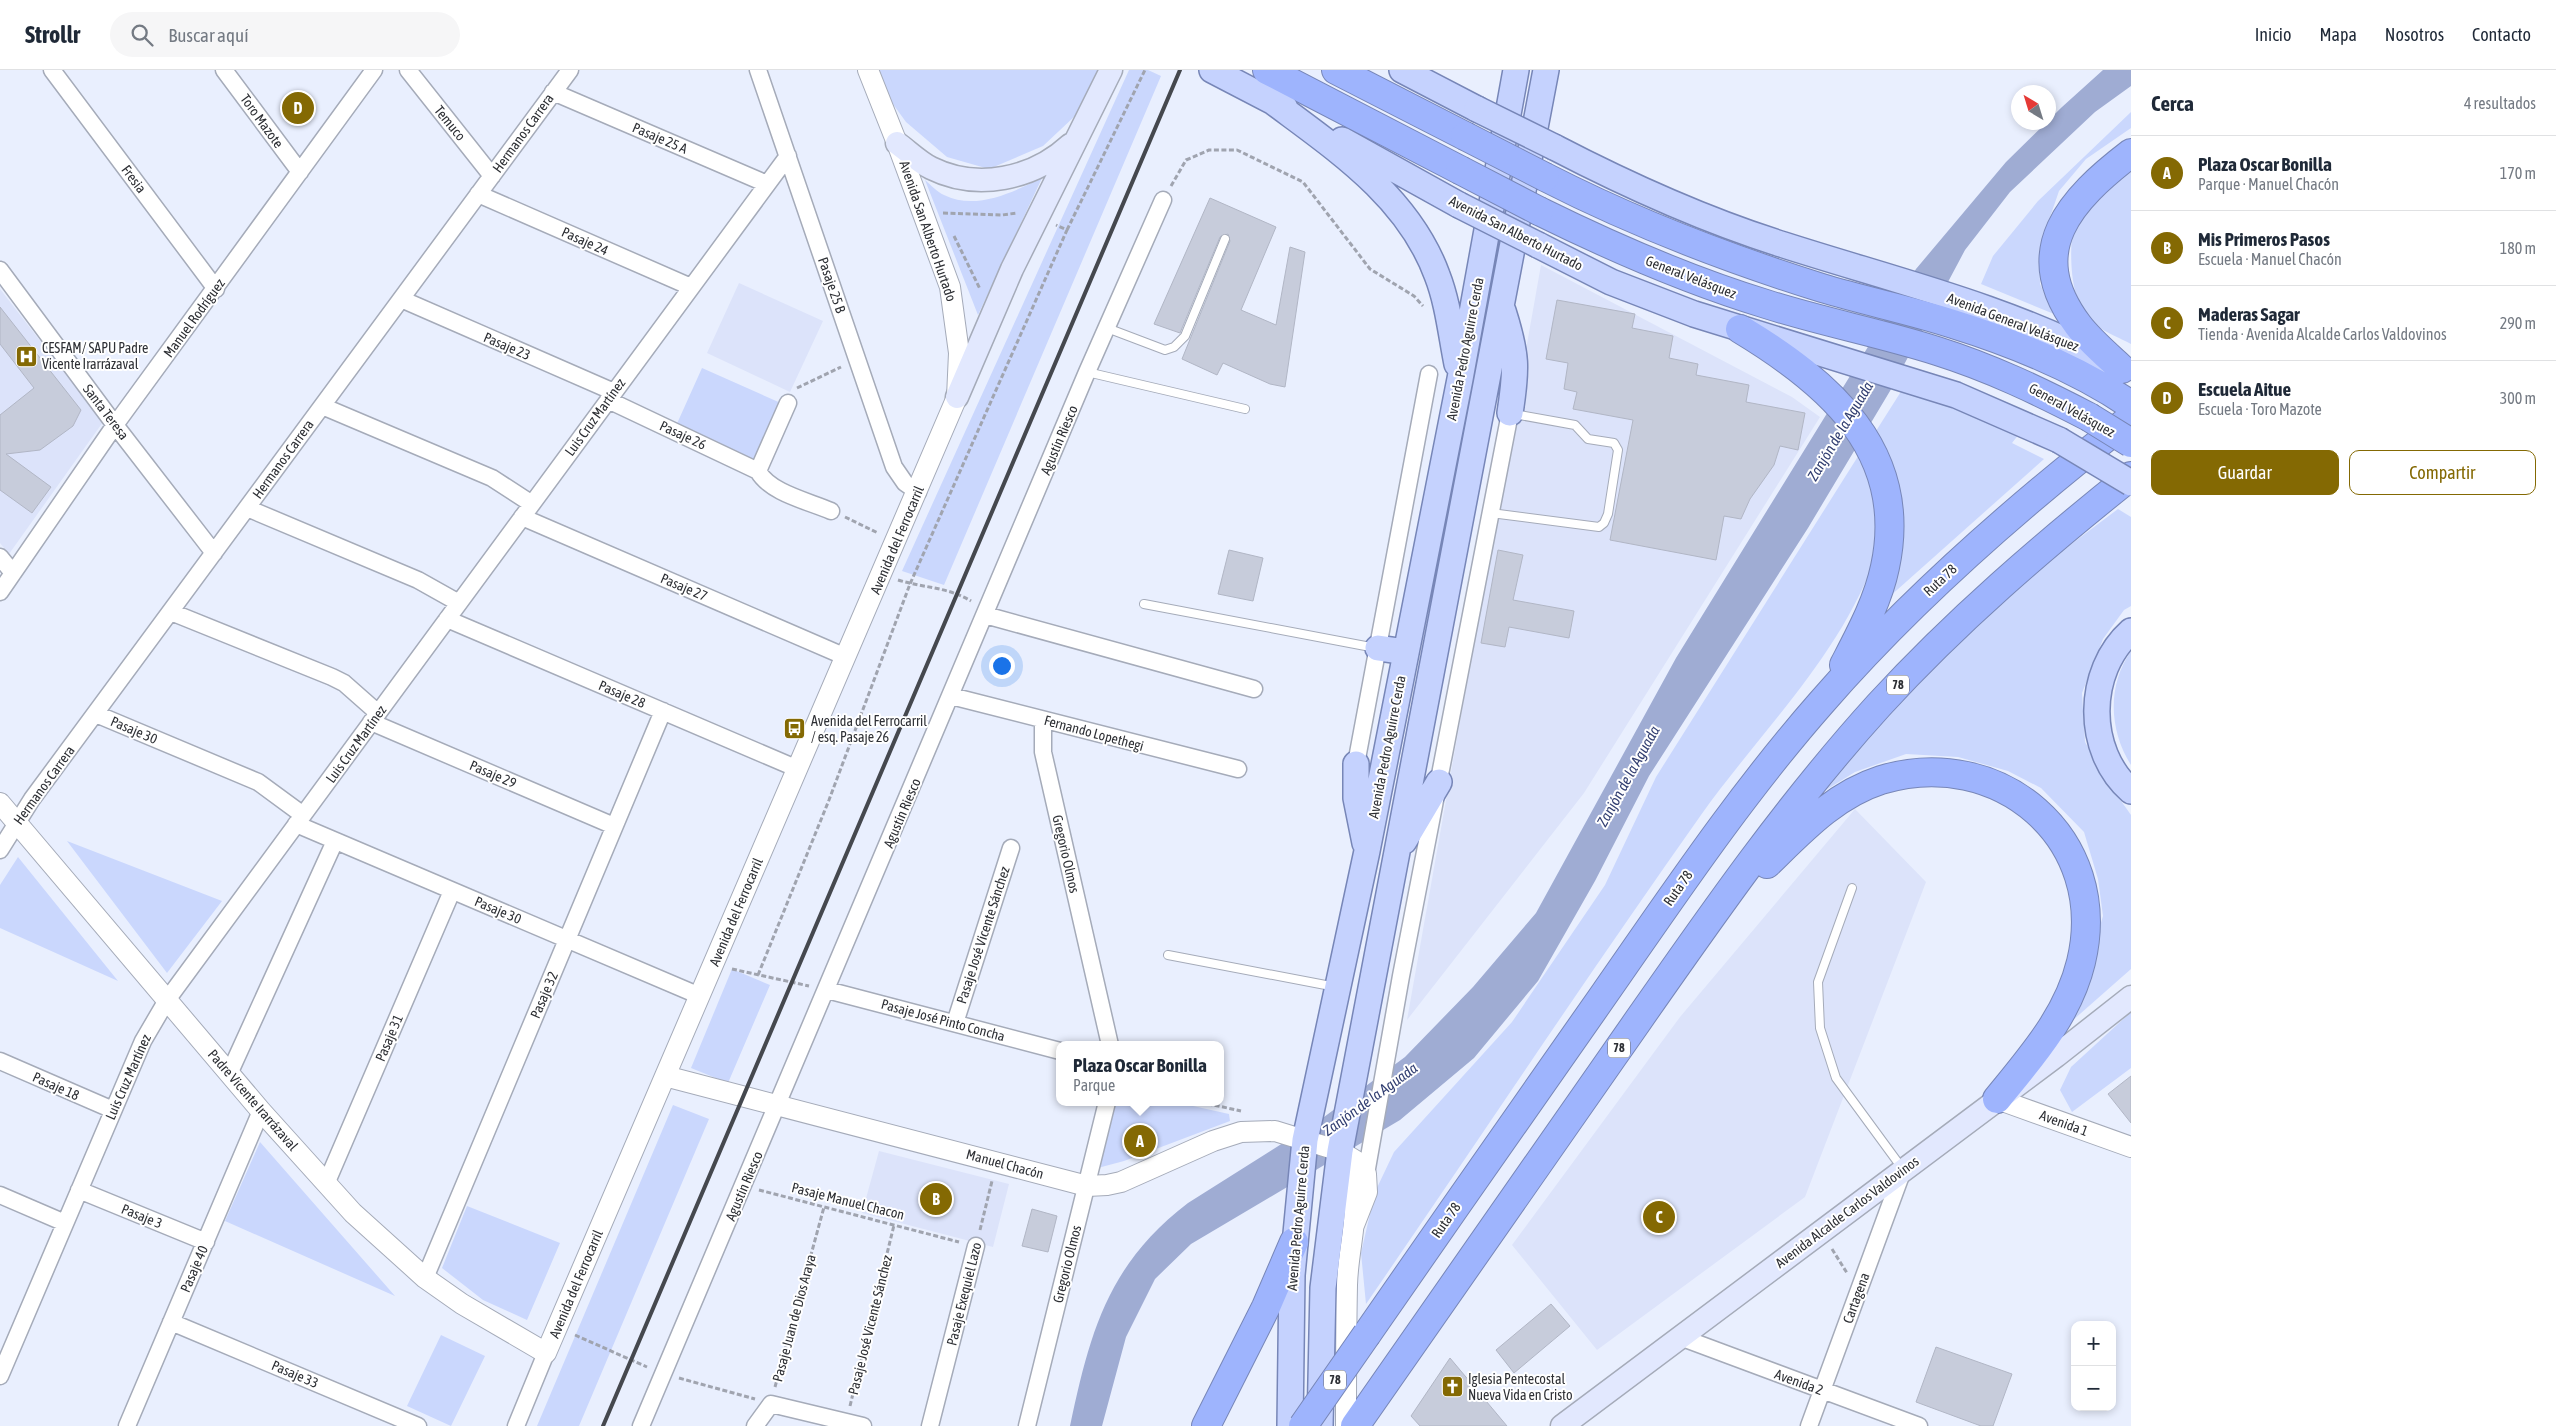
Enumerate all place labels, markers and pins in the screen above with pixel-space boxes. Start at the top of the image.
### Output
pin: D [282,89,314,127]
place label: CESFAM/ SAPU Padre Vicente Irarrázaval [42,340,148,372]
hospital icon: CESFAM/ SAPU Padre Vicente Irarrázaval [14,344,38,368]
place label: Avenida del Ferrocarril / esq. Pasaje 26 [811,713,927,745]
bus stop icon: Avenida del Ferrocarril / esq. Pasaje 26 [783,717,807,741]
pin: A [1124,1122,1156,1160]
pin: B [920,1180,952,1218]
pin: C [1643,1198,1675,1236]
place label: Iglesia Pentecostal Nueva Vida en Cristo [1468,1371,1573,1403]
church icon: Iglesia Pentecostal Nueva Vida en Cristo [1440,1375,1464,1399]

